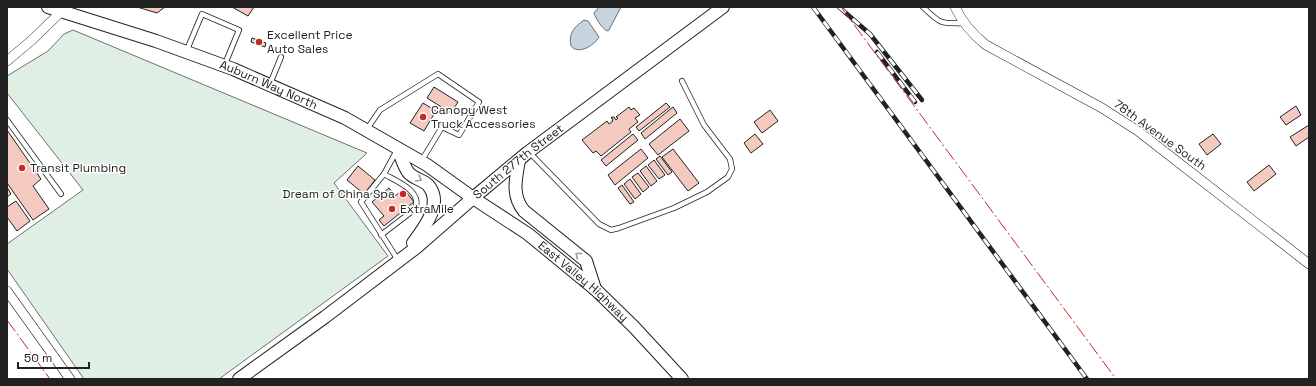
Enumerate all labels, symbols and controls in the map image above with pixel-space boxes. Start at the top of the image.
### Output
place label: Excellent Price Auto Sales [267,27,353,57]
marker: Excellent Price Auto Sales [254,37,264,47]
street label: Auburn Way North [217,57,320,113]
street label: 78th Avenue South [1111,96,1209,174]
place label: Canopy West Truck Accessories [431,102,536,132]
marker: Canopy West Truck Accessories [418,112,428,122]
street label: South 277th Street [470,121,567,203]
place label: Transit Plumbing [30,160,126,176]
marker: Transit Plumbing [17,163,27,173]
one-way arrow [415,175,422,182]
place label: Dream of China Spa [282,186,395,202]
marker: Dream of China Spa [398,189,408,199]
place label: ExtraMile [400,201,454,217]
marker: ExtraMile [387,204,397,214]
street label: East Valley Highway [535,237,632,325]
one-way arrow [576,253,583,260]
scale bar [18,344,89,370]
text: 50 m [24,350,52,366]

